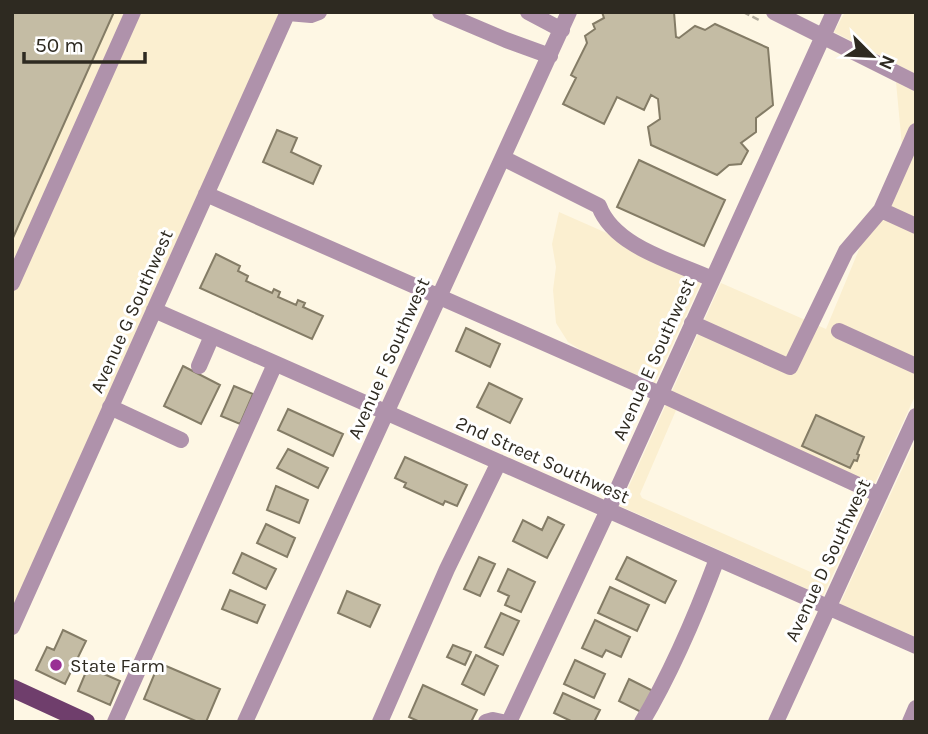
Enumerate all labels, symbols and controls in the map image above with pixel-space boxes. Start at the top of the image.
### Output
scale bar [24,21,145,65]
north arrow [837,21,907,91]
text: 50 m [35,33,84,57]
text: N [874,52,899,73]
street label: Avenue G Southwest [86,226,178,396]
street label: Avenue F Southwest [343,274,434,442]
street label: Avenue E Southwest [608,275,700,444]
street label: 2nd Street Southwest [452,412,633,508]
street label: Avenue D Southwest [781,476,875,645]
place label: State Farm [70,655,165,677]
marker: State Farm [48,657,64,673]

